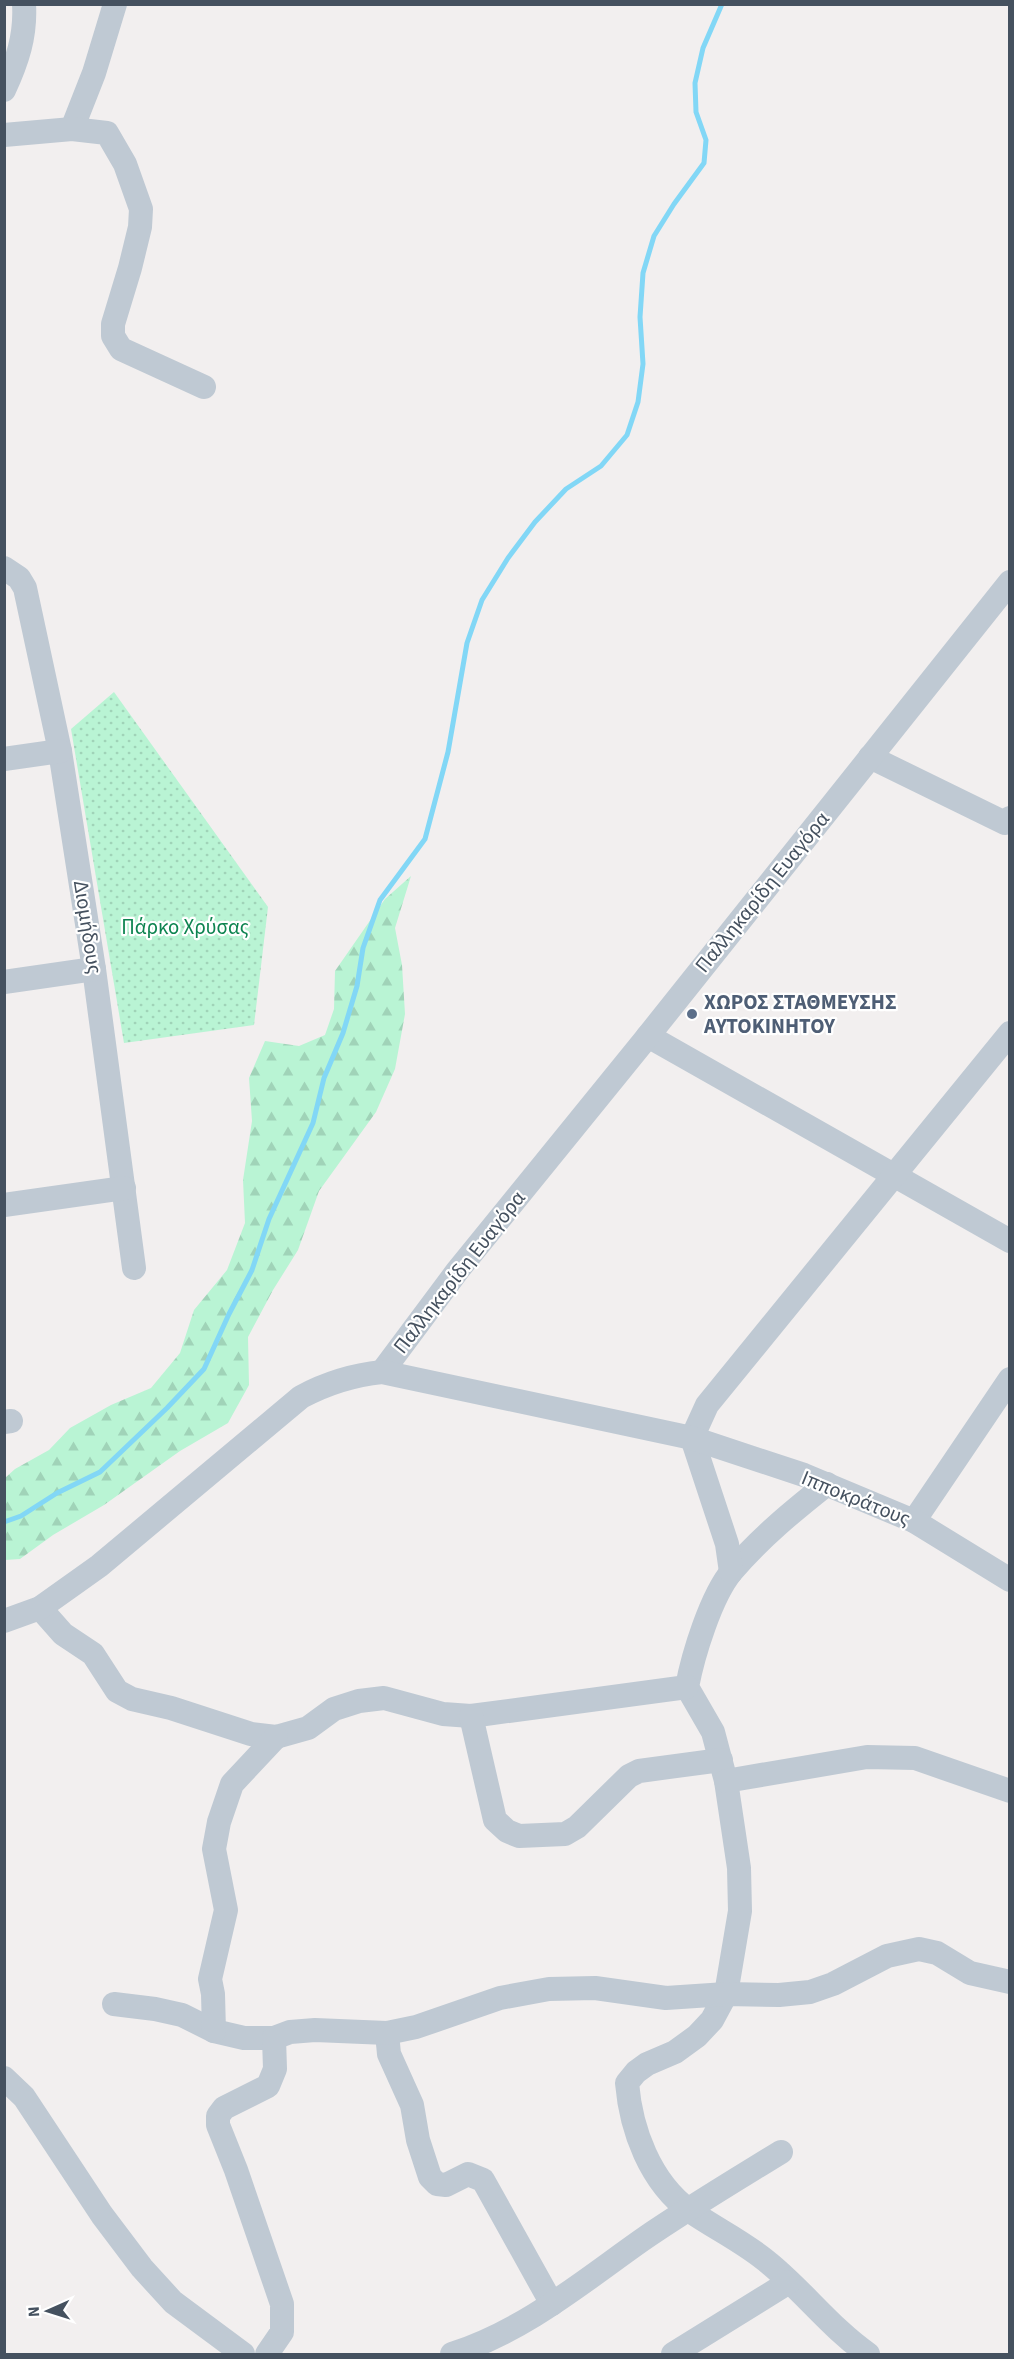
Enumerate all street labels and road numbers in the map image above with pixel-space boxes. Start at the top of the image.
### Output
street label: Παλληκαρίδη Ευαγόρα [688,805,837,979]
street label: Διομήδους [66,878,110,976]
street label: Παλληκαρίδη Ευαγόρα [386,1184,532,1360]
street label: Ιπποκράτους [797,1463,915,1533]

